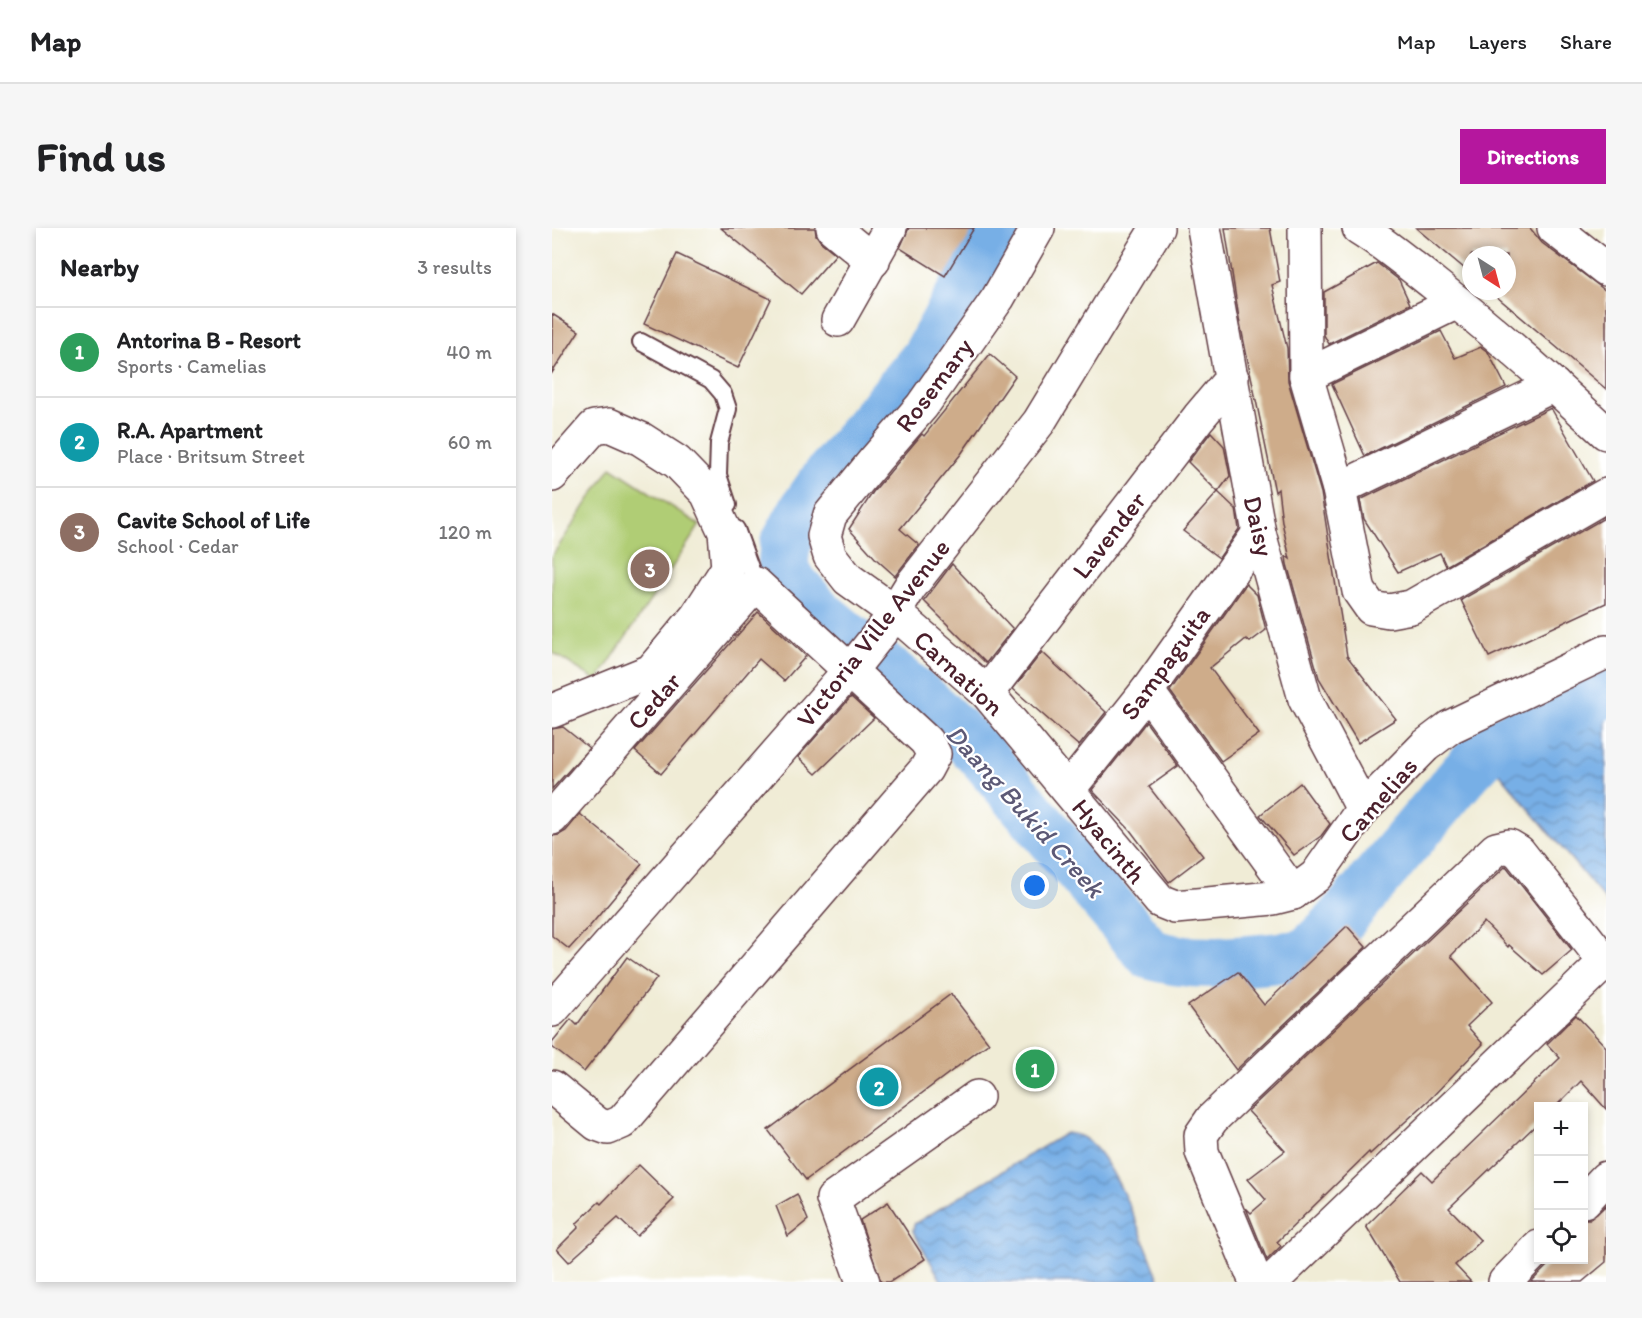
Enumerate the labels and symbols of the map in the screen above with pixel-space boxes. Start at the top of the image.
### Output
north arrow [1462,246,1516,300]
street label: Rosemary [888,332,980,438]
street label: Lavender [1065,485,1153,585]
street label: Daisy [1237,493,1281,559]
street label: Victoria Ville Avenue [789,532,957,734]
pin: 3 [630,546,670,592]
street label: Sampaguita [1113,600,1217,726]
street label: Carnation [907,623,1011,723]
street label: Cedar [620,665,688,736]
water label: Daang Bukid Creek [939,717,1113,906]
street label: Camelias [1332,750,1424,850]
street label: Hyacinth [1065,792,1153,890]
your location [1020,871,1049,900]
pin: 1 [1016,1046,1054,1092]
pin: 2 [860,1064,898,1110]

